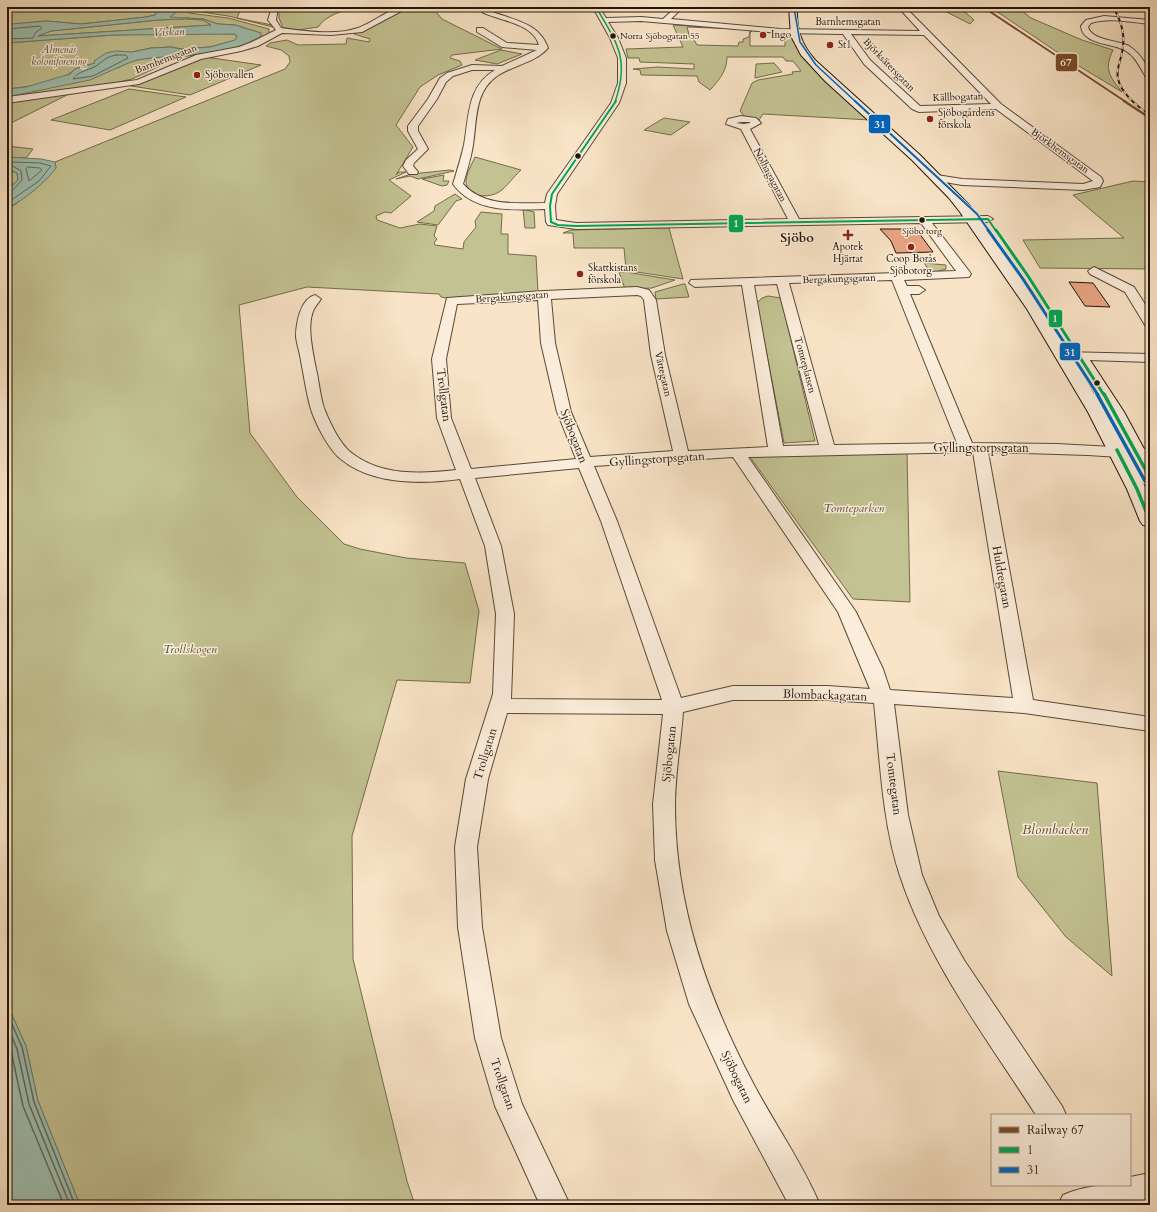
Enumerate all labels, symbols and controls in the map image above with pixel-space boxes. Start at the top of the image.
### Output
street label: Barnhemsgatan [815,15,881,29]
water label: Viskan [153,24,185,40]
place label: Ingo [771,28,792,42]
place label: Norra Sjöbogatan 55 [620,30,700,42]
marker: Ingo [758,30,768,40]
marker: Norra Sjöbogatan 55 [608,31,618,41]
street label: Björksätersgatan [860,35,918,95]
place label: St1 [838,38,851,52]
marker: St1 [825,40,835,50]
street label: Barnhemsgatan [133,41,199,77]
park label: Almenäs koloniförening [31,43,87,69]
line badge: 67 [1055,53,1078,72]
text: 67 [1060,55,1072,70]
place label: Sjöbovallen [205,68,254,82]
marker: Sjöbovallen [192,70,202,80]
street label: Källbogatan [932,89,984,105]
place label: Sjöbogårdens förskola [938,106,994,132]
line badge: 31 [868,114,891,134]
marker: Sjöbogårdens förskola [925,114,935,124]
text: 31 [874,117,886,132]
street label: Björkhemsgatan [1028,125,1092,177]
street label: Nolhagagatan [750,146,790,205]
unlabelled marker [573,151,583,161]
line badge: 1 [728,214,744,233]
marker: Sjöbo torg [917,215,927,225]
text: 1 [733,216,739,231]
place label: Sjöbo torg [902,225,943,237]
district label: Sjöbo [780,229,814,247]
marker: Apotek Hjärtat [843,230,853,240]
place label: Apotek Hjärtat [833,240,864,266]
marker: Coop Borås Sjöbotorg [906,242,916,252]
place label: Coop Borås Sjöbotorg [886,252,936,278]
place label: Skattkistans förskola [588,261,637,287]
marker: Skattkistans förskola [575,269,585,279]
street label: Bergakungsgatan [802,271,876,287]
street label: Bergakungsgatan [475,287,549,307]
line badge: 1 [1048,309,1063,328]
text: 1 [1052,311,1058,326]
street label: Tomteplatsen [791,335,819,395]
line badge: 31 [1059,342,1081,361]
text: 31 [1064,345,1076,360]
street label: Vättegatan [651,350,675,398]
street label: Trollgatan [433,367,455,423]
unlabelled marker [1092,378,1102,388]
street label: Sjöbogatan [556,407,592,465]
street label: Gyllingstorpsgatan [933,440,1029,456]
street label: Gyllingstorpsgatan [609,448,705,470]
park label: Tomteparken [824,500,885,516]
street label: Huldregatan [989,544,1015,610]
park label: Trollskogen [163,641,217,657]
street label: Blombackagatan [783,686,868,704]
street label: Sjöbogatan [658,725,680,783]
street label: Trollgatan [470,726,501,782]
street label: Tomtegatan [882,752,906,816]
park label: Blombacken [1022,820,1088,839]
street label: Sjöbogatan [717,1048,757,1106]
street label: Trollgatan [487,1056,519,1112]
legend [991,1114,1131,1186]
text: Railway 67 [1027,1122,1084,1138]
text: 1 [1027,1142,1033,1158]
text: 31 [1027,1162,1039,1178]

